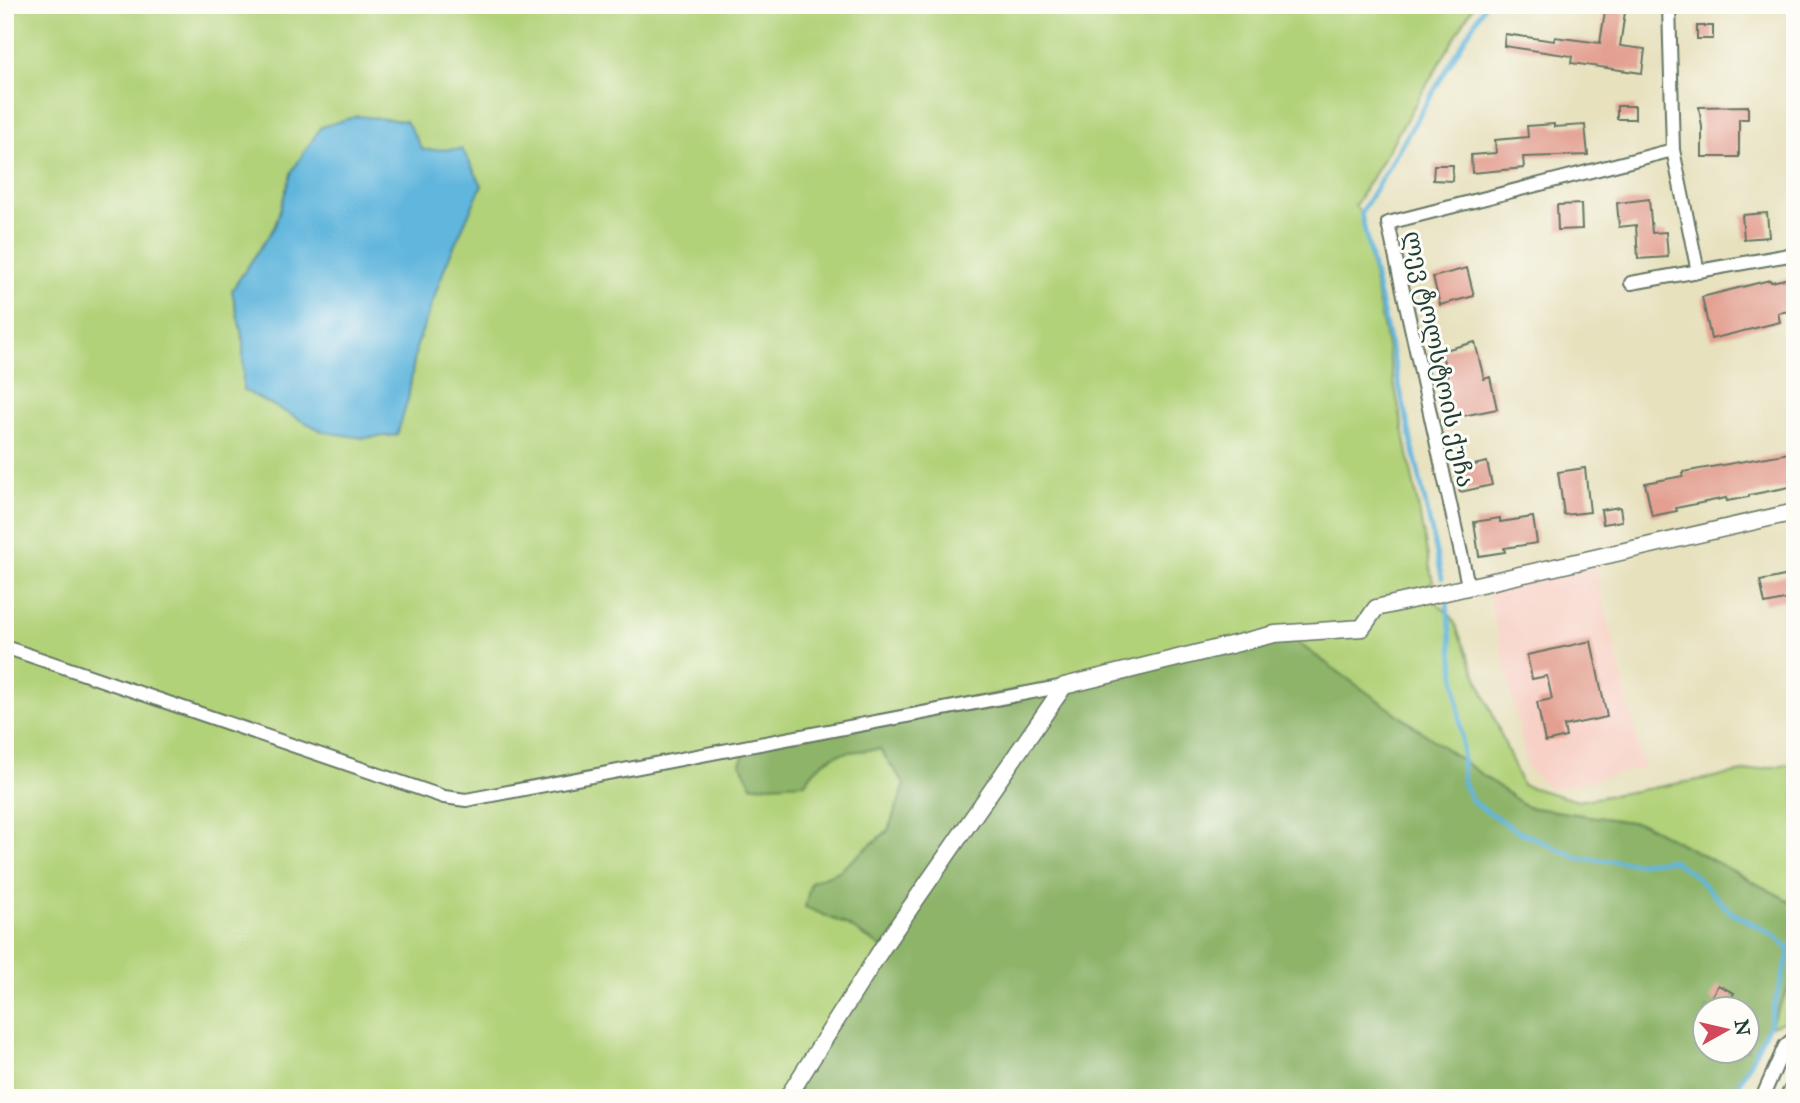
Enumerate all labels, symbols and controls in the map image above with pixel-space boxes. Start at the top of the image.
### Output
street label: ლევ ტოლსტოის ქუჩა [1397,228,1481,490]
north arrow [1692,995,1762,1064]
text: N [1730,1018,1755,1037]

